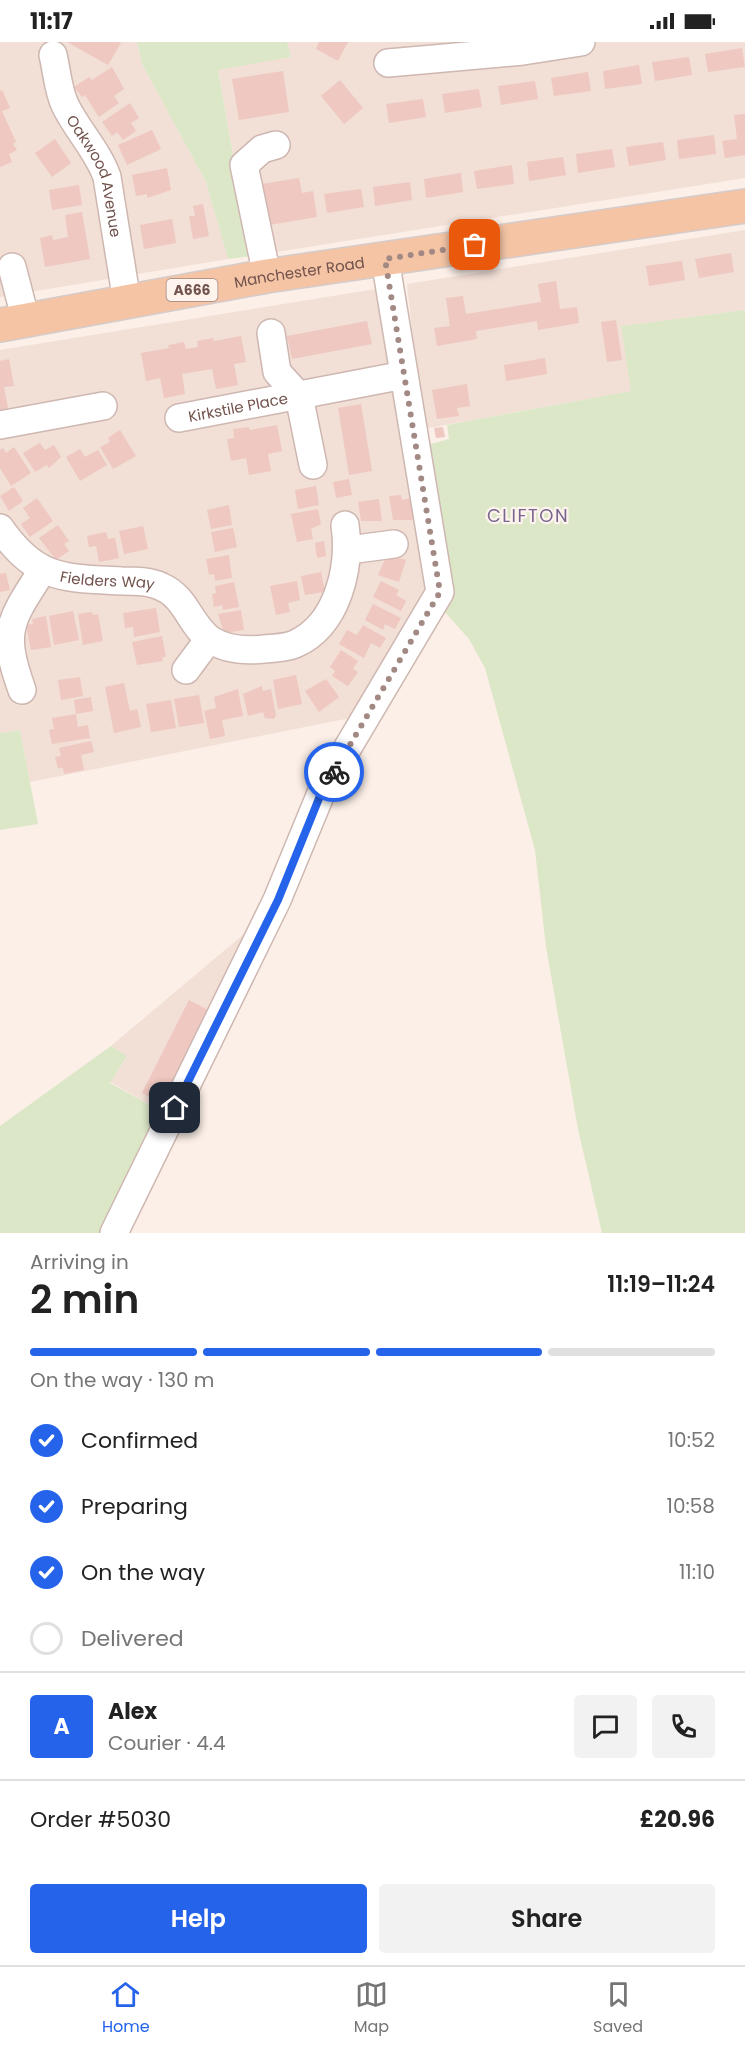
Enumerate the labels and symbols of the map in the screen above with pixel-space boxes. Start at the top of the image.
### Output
street label: Oakwood Avenue [62,111,127,239]
pin [449,219,500,270]
street label: Manchester Road [232,251,366,292]
road number: A666 [166,279,218,301]
street label: Kirkstile Place [186,387,290,427]
district label: CLIFTON [487,503,569,528]
street label: Fielders Way [58,565,157,594]
courier [304,742,364,802]
pin [149,1082,200,1133]

